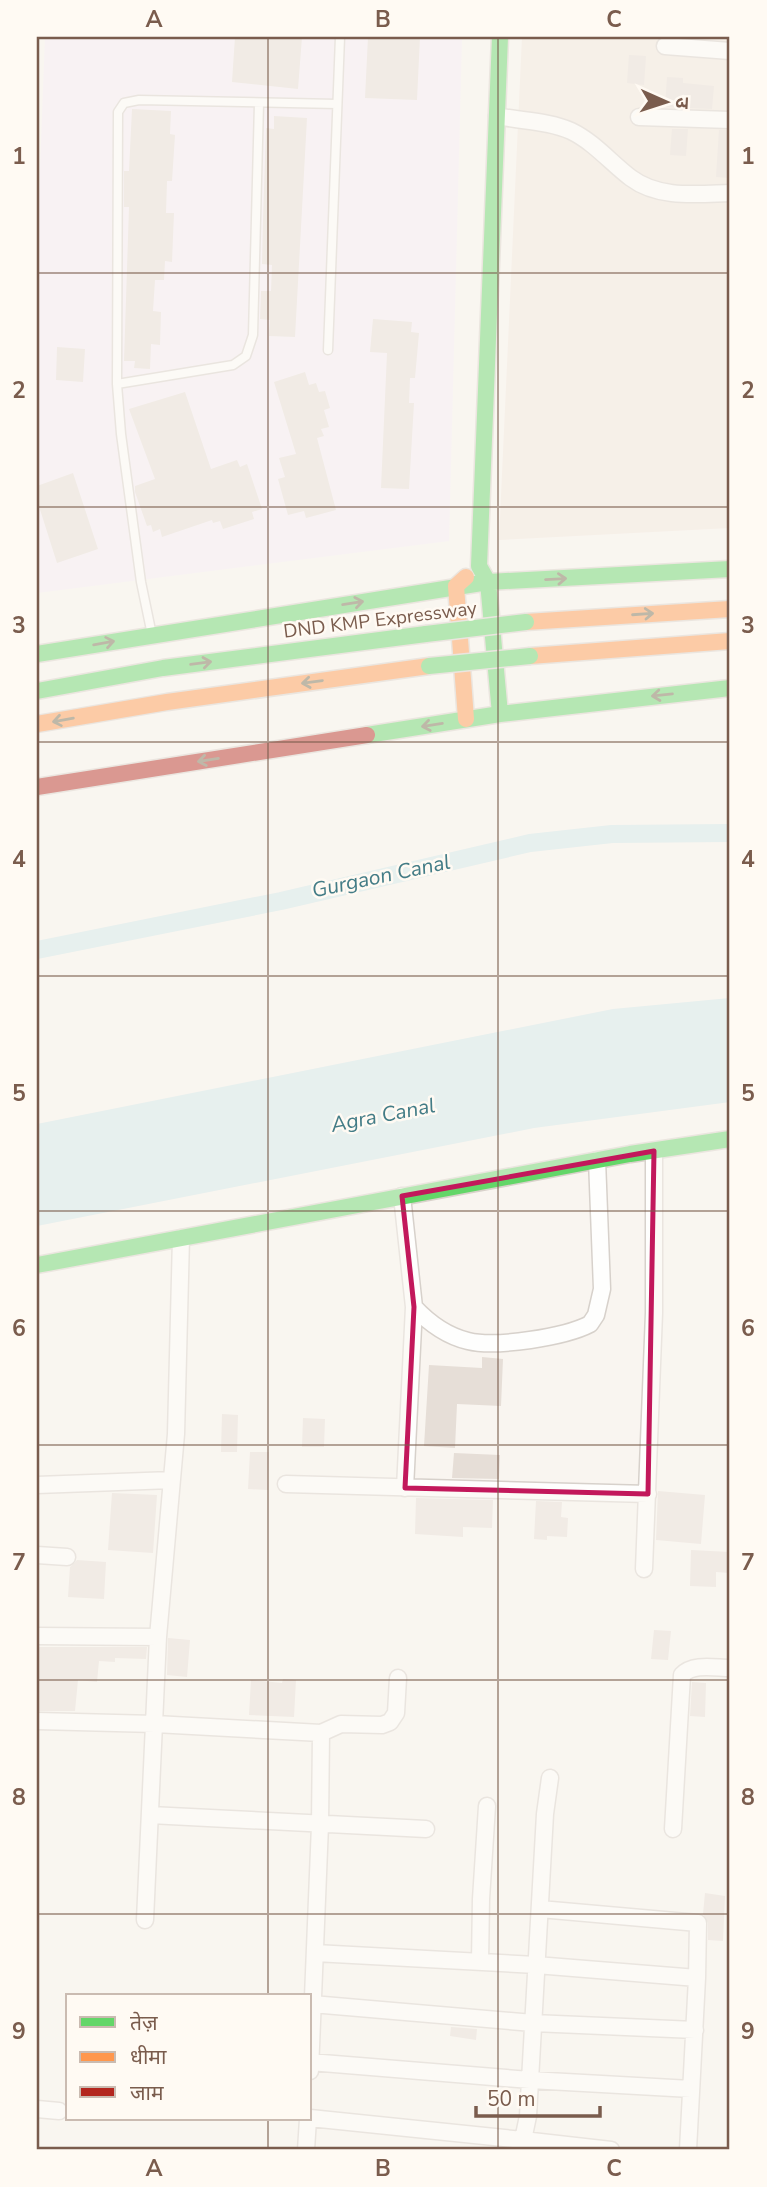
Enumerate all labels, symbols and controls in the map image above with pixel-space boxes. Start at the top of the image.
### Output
text: A [145,4,163,35]
text: B [375,4,391,35]
text: C [606,4,622,35]
north arrow [630,66,700,136]
text: उ [669,97,695,110]
text: 1 [12,141,26,172]
text: 1 [741,141,755,172]
text: 2 [12,375,26,406]
text: 2 [741,375,755,406]
one-way arrow [544,572,567,585]
street label: DND KMP Expressway [282,595,479,645]
one-way arrow [341,596,364,609]
one-way arrow [631,607,654,620]
text: 3 [12,610,26,641]
text: 3 [741,610,755,641]
one-way arrow [92,636,115,649]
one-way arrow [189,656,211,669]
one-way arrow [301,676,324,689]
one-way arrow [652,689,674,702]
one-way arrow [52,714,75,727]
one-way arrow [421,719,444,732]
one-way arrow [197,754,219,767]
text: 4 [12,844,26,875]
text: 4 [741,844,755,875]
water label: Gurgaon Canal [309,848,453,904]
text: 5 [12,1078,26,1109]
text: 5 [741,1078,755,1109]
water label: Agra Canal [327,1091,438,1139]
text: 6 [12,1313,26,1344]
text: 6 [741,1313,755,1344]
text: 7 [12,1547,26,1578]
text: 7 [741,1547,755,1578]
text: 8 [12,1782,26,1813]
text: 8 [741,1782,755,1813]
legend [66,1994,312,2120]
text: तेज़ [130,2009,158,2037]
text: 9 [12,2016,26,2047]
text: 9 [741,2016,755,2047]
text: धीमा [130,2043,167,2071]
scale bar [476,2075,601,2119]
text: जाम [130,2079,164,2107]
text: 50 m [487,2085,536,2113]
text: A [145,2153,163,2184]
text: B [375,2153,391,2184]
text: C [606,2153,622,2184]

